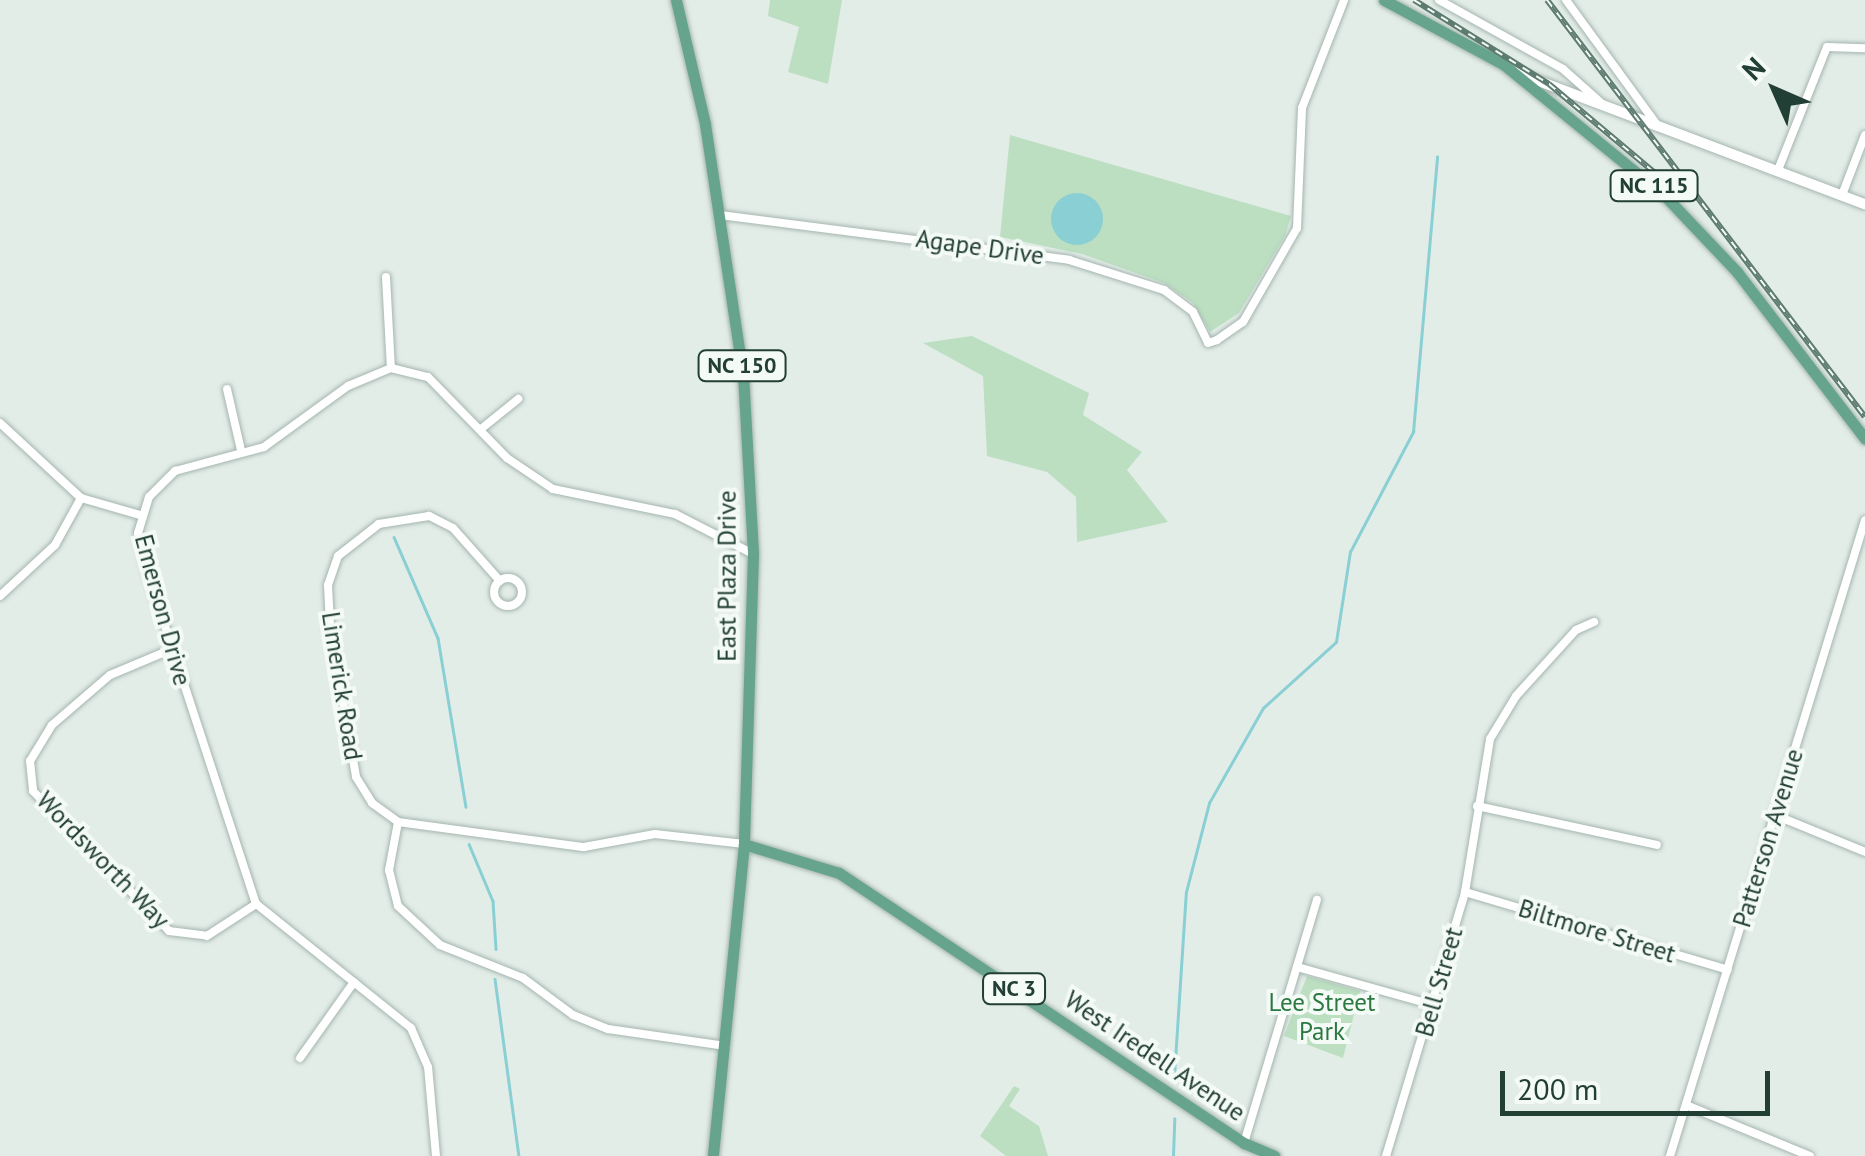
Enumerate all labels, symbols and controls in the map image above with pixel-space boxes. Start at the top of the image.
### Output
north arrow [1725,40,1825,140]
text: N [1734,49,1773,88]
road number: NC 115 [1609,169,1699,203]
street label: Agape Drive [914,223,1046,271]
road number: NC 150 [697,349,787,383]
street label: East Plaza Drive [712,490,742,662]
street label: Emerson Drive [128,531,198,689]
street label: Limerick Road [315,609,369,763]
street label: Patterson Avenue [1727,745,1809,931]
street label: Wordsworth Way [30,785,176,935]
street label: Biltmore Street [1515,893,1679,969]
street label: Bell Street [1409,924,1469,1040]
road number: NC 3 [982,972,1046,1006]
street label: West Iredell Avenue [1059,984,1251,1128]
park label: Lee Street Park [1268,988,1376,1047]
scale bar [1505,1051,1775,1113]
text: 200 m [1517,1069,1598,1108]

